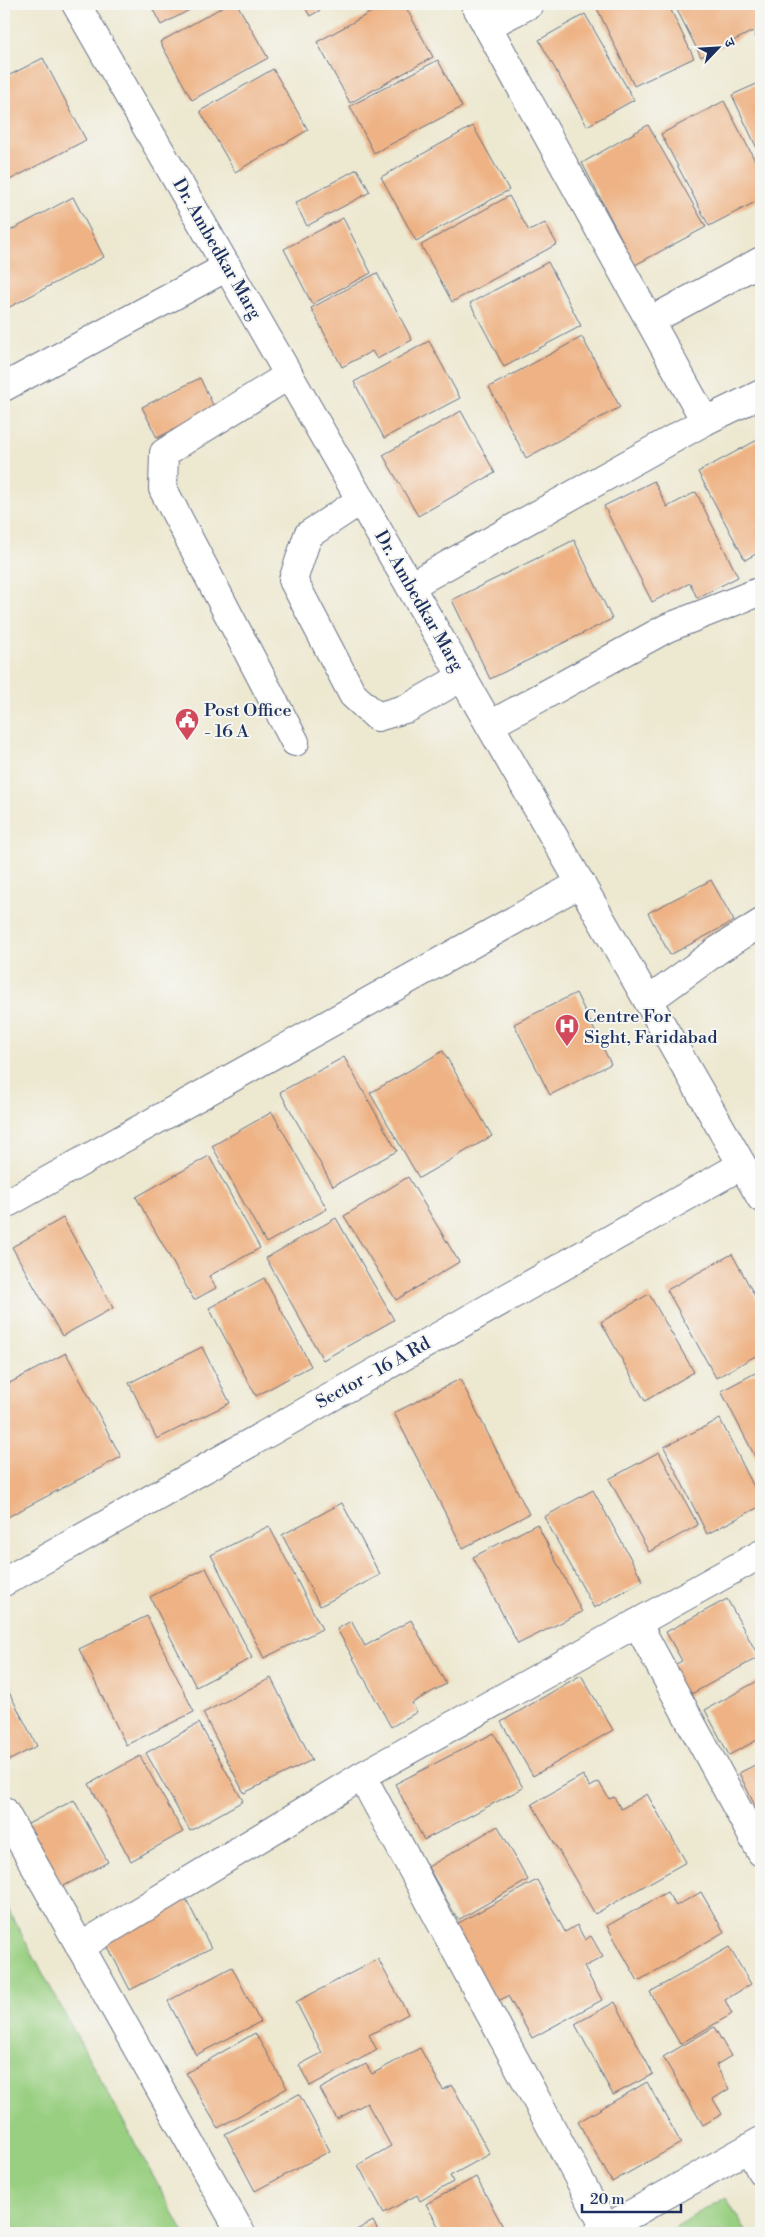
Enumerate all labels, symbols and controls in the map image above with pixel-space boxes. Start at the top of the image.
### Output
north arrow [692,22,742,72]
text: उ [719,35,739,51]
street label: Dr. Ambedkar Marg [167,174,267,324]
street label: Dr. Ambedkar Marg [369,526,469,676]
place label: Post Office - 16 A [204,699,292,743]
public building icon: Post Office - 16 A [174,707,200,741]
place label: Centre For Sight, Faridabad [584,1005,718,1049]
hospital icon: Centre For Sight, Faridabad [554,1013,580,1047]
street label: Sector - 16 A Rd [312,1332,435,1414]
scale bar [582,2182,681,2214]
text: 20 m [590,2190,625,2209]

